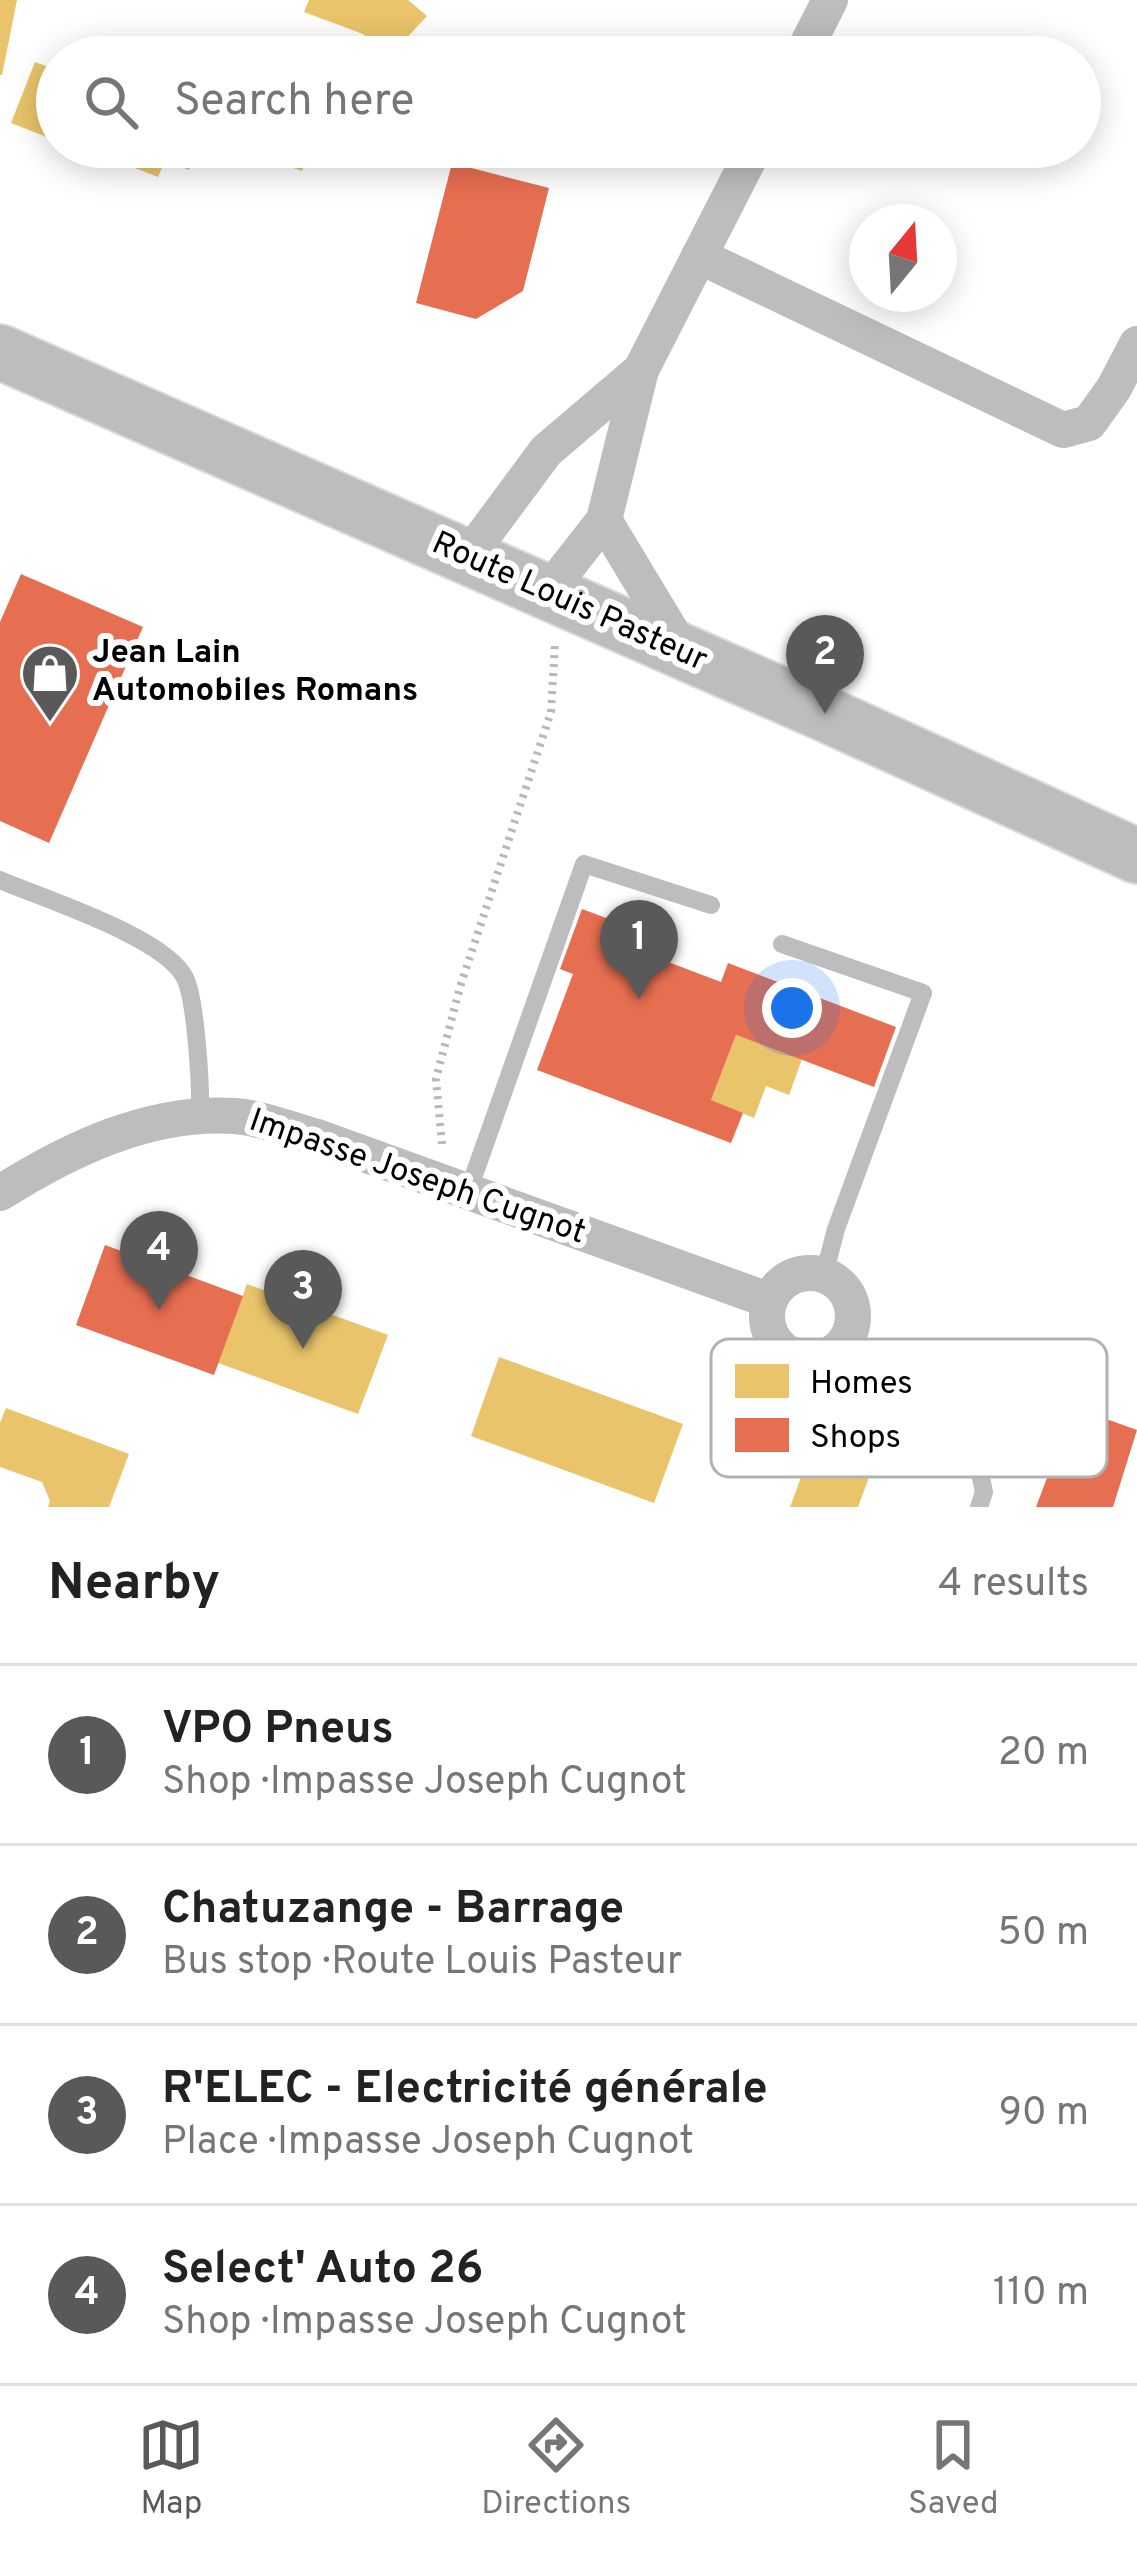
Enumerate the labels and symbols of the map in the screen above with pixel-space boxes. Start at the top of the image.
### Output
north arrow [849,204,957,312]
street label: Route Louis Pasteur [425,523,713,683]
pin: 2 [786,615,864,714]
place label: Jean Lain Automobiles Romans [92,633,418,713]
shop icon: Jean Lain Automobiles Romans [19,642,81,724]
pin: 1 [600,900,678,999]
your location [762,978,822,1038]
street label: Impasse Joseph Cugnot [243,1101,591,1255]
pin: 4 [120,1211,198,1310]
pin: 3 [264,1250,342,1349]
legend [711,1339,1107,1477]
text: Homes [810,1364,913,1406]
text: Shops [810,1418,901,1460]

